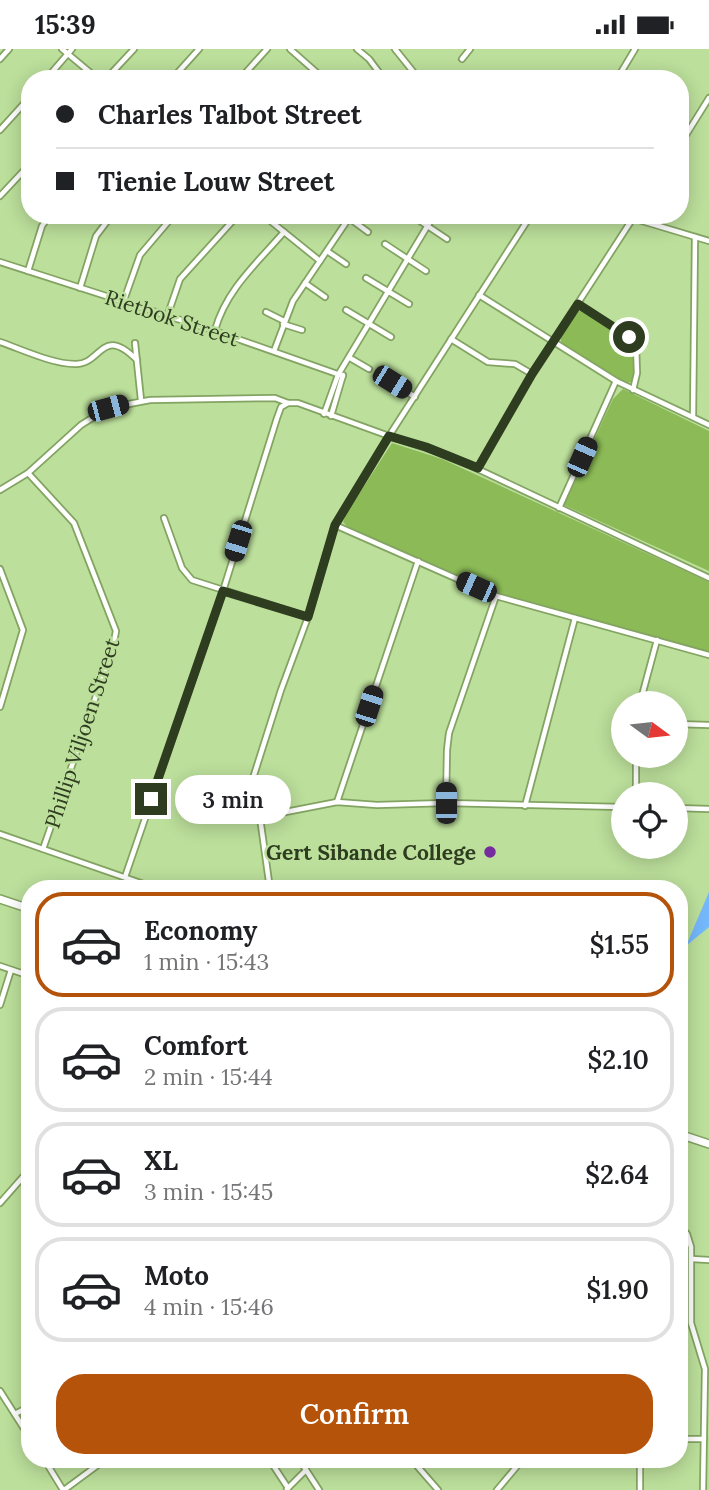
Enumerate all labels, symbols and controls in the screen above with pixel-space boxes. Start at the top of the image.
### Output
text: 15:39 [35,8,96,41]
text: Charles Talbot Street [98,98,362,131]
text: Tienie Louw Street [98,165,335,198]
street label: Rietbok Street [102,284,243,353]
route start [613,321,645,353]
car [369,362,416,402]
car [85,392,132,424]
car [564,434,601,480]
car [222,518,255,564]
car [453,569,500,605]
street label: Phillip Viljoen Street [39,634,126,832]
car [353,683,386,729]
north arrow [611,691,688,768]
map controls [611,691,688,859]
callout: 3 min [176,775,291,823]
car [436,782,457,824]
button: locate [611,782,688,859]
route end [135,783,167,815]
text: 3 min [202,785,264,814]
place label: Gert Sibande College [266,839,476,866]
marker: Gert Sibande College [482,844,498,860]
icon: car [60,913,123,976]
text: Economy [144,914,257,947]
text: $1.55 [590,928,649,961]
text: 1 min · 15:43 [144,947,269,976]
icon: car [60,1028,123,1091]
text: Comfort [144,1029,248,1062]
text: $2.10 [588,1043,649,1076]
text: 2 min · 15:44 [144,1062,273,1091]
icon: car [60,1143,123,1206]
text: XL [144,1144,178,1177]
text: $2.64 [585,1158,649,1191]
text: 3 min · 15:45 [144,1177,273,1206]
icon: car [60,1258,123,1321]
text: Moto [144,1259,209,1292]
text: $1.90 [586,1273,649,1306]
text: 4 min · 15:46 [144,1292,274,1321]
button: Confirm [56,1374,653,1454]

